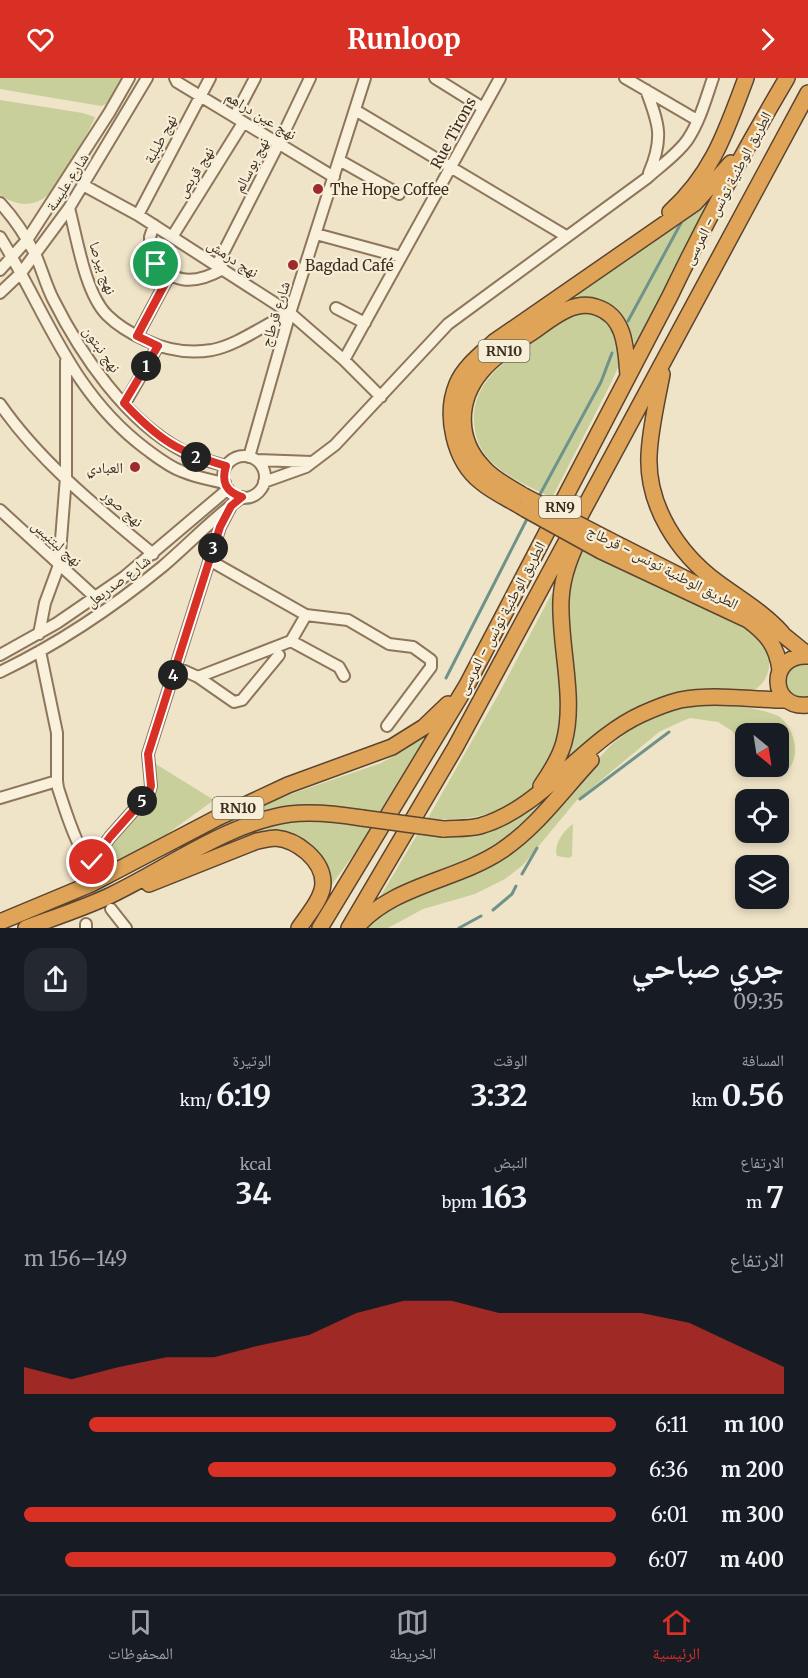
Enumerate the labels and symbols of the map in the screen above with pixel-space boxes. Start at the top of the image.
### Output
street label: نهج عين دراهم [221,86,300,145]
street label: Rue Tirons [426,94,480,172]
street label: الطريق الوطنية تونس - المرسى [678,108,776,268]
street label: نهج طبلبة [139,111,182,167]
street label: نهج بوسالم [229,134,274,196]
street label: نهج قربص [172,143,219,201]
street label: شارع عليسة [41,149,94,215]
place label: The Hope Coffee [330,180,449,199]
marker: The Hope Coffee [311,182,325,196]
street label: نهج درمش [203,234,262,282]
pin [130,238,181,289]
street label: نهج بيرصا [84,239,121,297]
place label: Bagdad Café [305,256,394,275]
marker: Bagdad Café [286,258,300,272]
street label: شارع قرطاج [256,279,295,349]
street label: نهج نبتون [78,322,125,377]
road number: RN10 [478,340,530,362]
pin: 1 [131,351,161,381]
pin: 2 [181,442,211,472]
place label: العبادي [86,458,123,479]
marker: العبادي [128,460,142,474]
street label: نهج صور [97,484,147,532]
road number: RN9 [539,496,581,518]
street label: نهج لبتنيس [27,515,86,571]
street label: الطريق الوطنية تونس - قرطاج [584,521,742,614]
pin: 3 [198,533,228,563]
street label: الطريق الوطنية تونس - المرسى [452,538,550,698]
street label: شارع صدربعل [82,550,155,612]
pin: 4 [158,660,188,690]
north arrow [735,723,789,777]
pin: 5 [127,786,157,816]
road number: RN10 [212,797,264,819]
pin [66,836,117,887]

